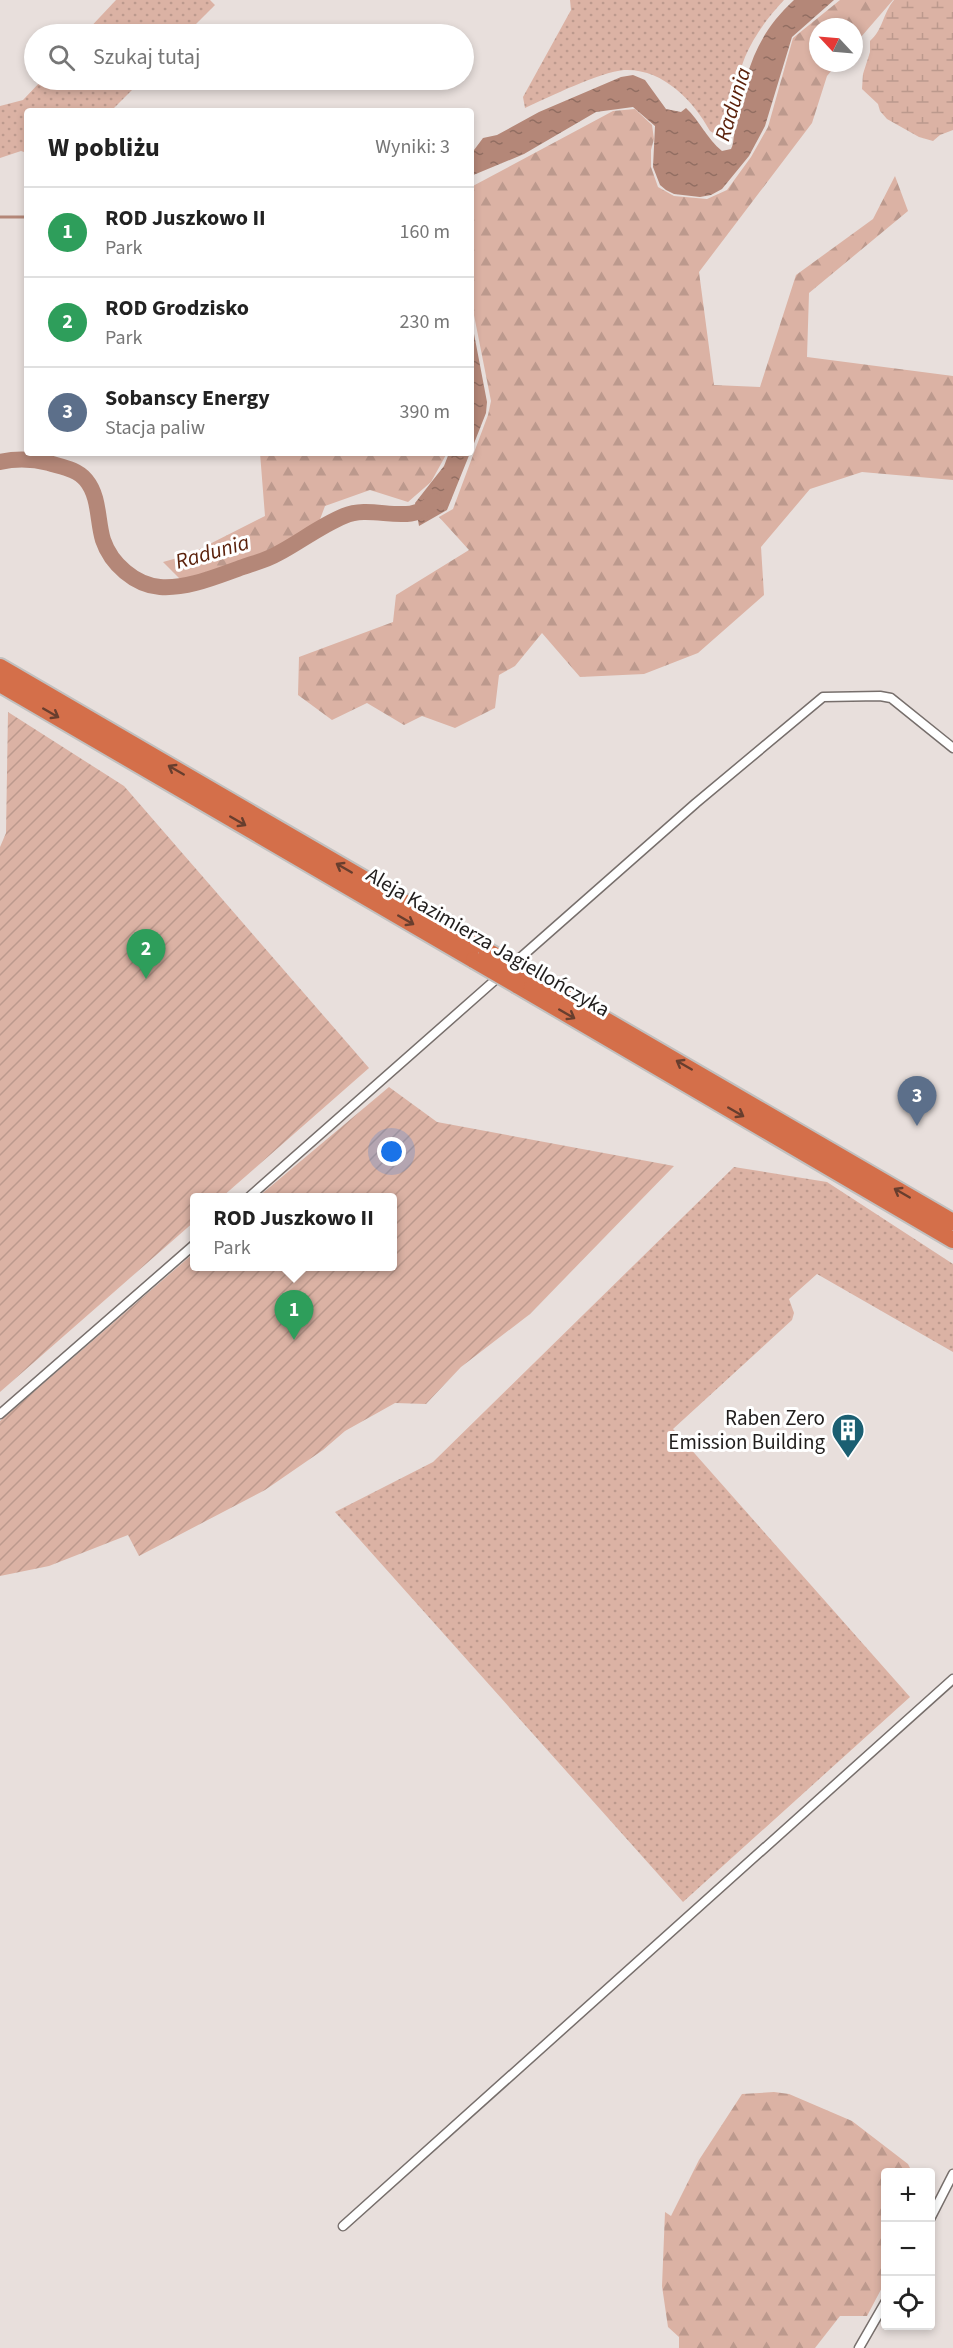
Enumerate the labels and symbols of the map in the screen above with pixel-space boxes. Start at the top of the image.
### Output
north arrow [809,18,863,72]
water label: Radunia [707,63,759,145]
water label: Radunia [172,526,253,578]
one-way arrow [42,708,59,720]
one-way arrow [168,763,185,775]
one-way arrow [229,816,246,828]
street label: Aleja Kazimierza Jagiellończyka [361,860,615,1024]
one-way arrow [336,861,353,873]
one-way arrow [397,914,414,926]
pin: 2 [126,930,166,979]
one-way arrow [558,1008,575,1020]
one-way arrow [676,1059,693,1071]
pin: 3 [898,1076,936,1126]
one-way arrow [727,1106,744,1118]
your location [377,1137,406,1166]
one-way arrow [894,1186,911,1198]
pin: 1 [274,1290,314,1340]
place label: Raben Zero Emission Building [668,1403,825,1457]
building icon: Raben Zero Emission Building [830,1412,866,1459]

